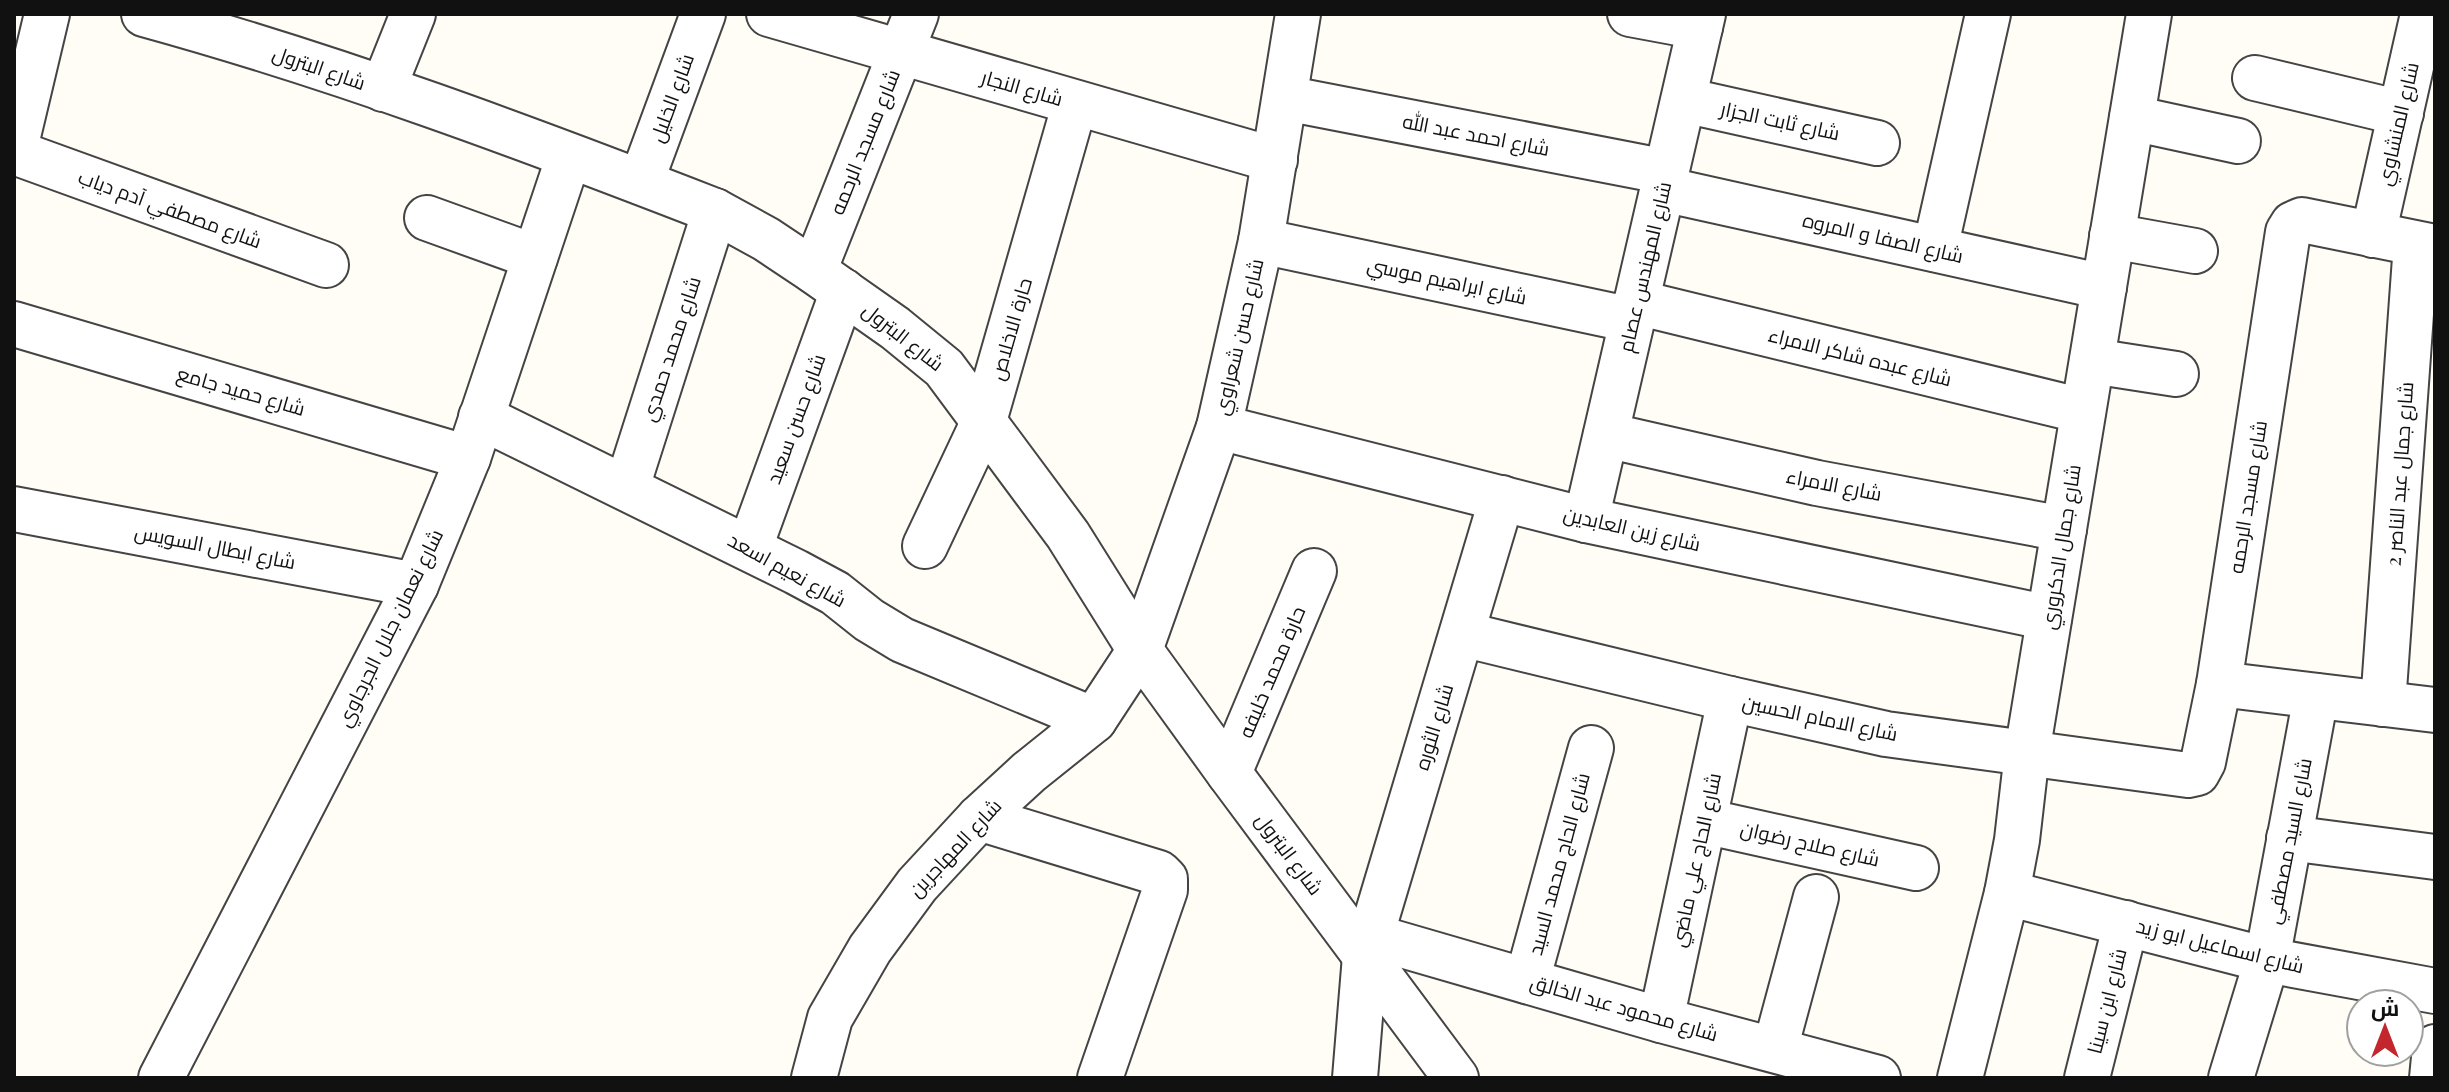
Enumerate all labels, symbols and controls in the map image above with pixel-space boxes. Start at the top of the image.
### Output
street label: شارع البترول [269,38,370,97]
street label: شارع الخليل [642,49,701,146]
street label: شارع المنشاوي [2369,59,2428,189]
street label: شارع النجار [977,62,1066,113]
street label: شارع مسجد الرحمه [822,65,907,219]
street label: شارع ثابت الجزار [1717,94,1842,147]
street label: شارع احمد عبد الله [1400,106,1552,163]
street label: شارع مصطفي آدم دياب [74,162,266,257]
street label: شارع المهندس عصام [1611,179,1678,355]
street label: شارع الصفا و المروه [1800,205,1966,270]
street label: شارع ابراهيم موسي [1364,249,1530,313]
street label: شارع حسن شعراوي [1206,256,1273,419]
street label: شارع محمد حمدي [633,273,710,426]
street label: حارة الاخلاص [982,274,1038,383]
street label: شارع البترول [856,295,950,378]
street label: شارع عبده شاكر الامراء [1765,320,1955,393]
street label: شارع حسن سعيد [759,350,832,488]
street label: شارع حميد جامع [174,358,309,423]
street label: شارع جمال عبد الناصر 2 [2379,381,2420,567]
street label: شارع مسجد الرحمه [2221,418,2274,576]
street label: شارع الامراء [1784,461,1885,508]
street label: شارع جمال الدكروري [2033,462,2090,632]
street label: شارع زين العابدين [1561,499,1703,558]
street label: شارع ابطال السويس [132,517,298,576]
street label: شارع نعمان جلال الجرجاوي [329,524,452,733]
street label: شارع نعيم اسعد [723,525,852,614]
street label: حارة محمد خليفه [1231,601,1310,741]
street label: شارع الثوره [1407,680,1460,774]
street label: شارع الامام الحسين [1740,687,1901,748]
street label: شارع السيد مصطفي [2258,755,2321,927]
street label: شارع الحاج محمد السيد [1520,769,1597,958]
street label: شارع الحاج علي ماضي [1663,770,1730,950]
street label: شارع المهاجرين [901,792,1008,903]
street label: شارع البترول [1249,806,1330,901]
street label: شارع صلاح رضوان [1738,813,1883,874]
street label: شارع اسماعيل ابو زيد [2133,911,2307,980]
street label: شارع ابن سينا [2079,945,2134,1057]
street label: شارع محمود عبد الخالق [1527,967,1721,1048]
north arrow [2345,988,2425,1068]
text: ش [2371,992,2399,1022]

